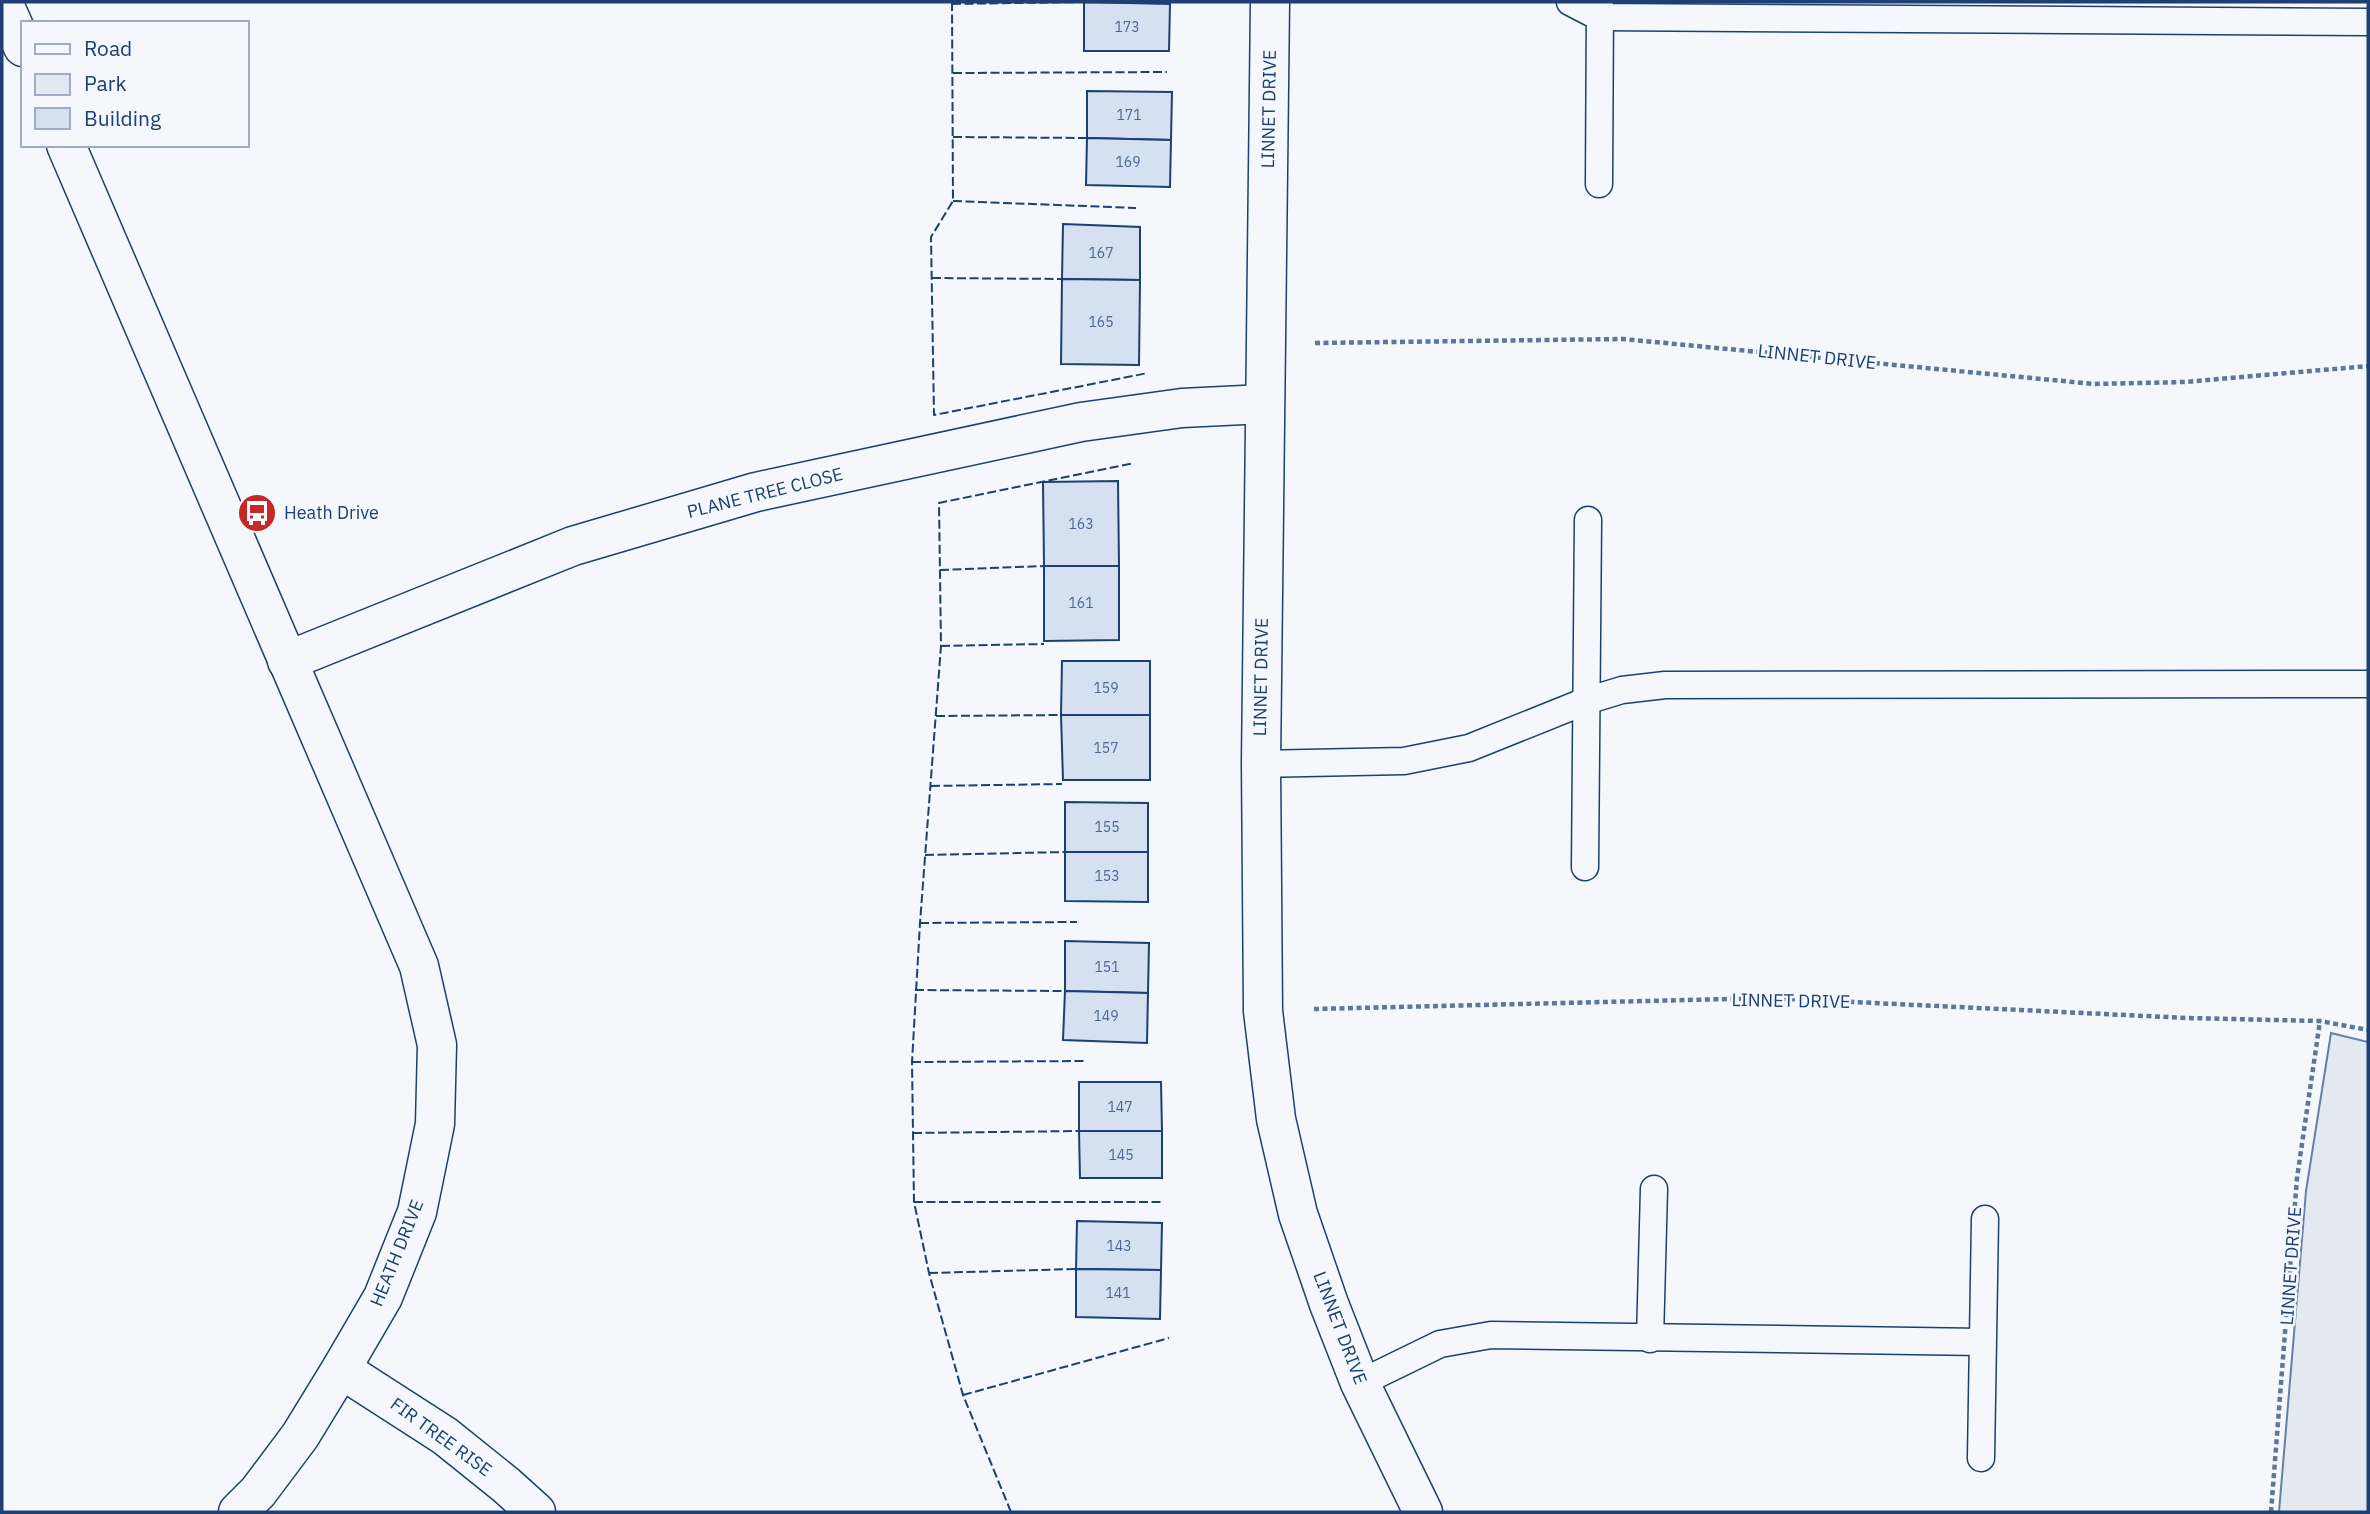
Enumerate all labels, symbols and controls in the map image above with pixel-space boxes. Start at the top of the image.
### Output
house number: 173 [1114,18,1140,36]
legend [21,21,248,147]
text: Road [84,34,132,62]
street label: LINNET DRIVE [1256,49,1281,169]
text: Park [84,69,127,97]
text: Building [84,104,161,132]
house number: 171 [1116,106,1142,124]
house number: 169 [1115,153,1141,171]
house number: 167 [1088,244,1114,262]
house number: 165 [1088,313,1114,331]
street label: LINNET DRIVE [1757,339,1877,374]
street label: PLANE TREE CLOSE [685,462,845,523]
bus stop icon: Heath Drive [236,492,278,534]
place label: Heath Drive [284,501,379,524]
house number: 163 [1068,515,1094,533]
house number: 161 [1068,594,1094,612]
street label: LINNET DRIVE [1248,617,1273,737]
house number: 159 [1093,679,1119,697]
house number: 157 [1093,739,1119,757]
house number: 155 [1094,818,1120,836]
house number: 153 [1094,867,1120,885]
house number: 151 [1094,958,1120,976]
street label: LINNET DRIVE [1731,988,1851,1013]
house number: 149 [1093,1007,1119,1025]
house number: 147 [1107,1098,1133,1116]
house number: 145 [1108,1146,1134,1164]
street label: HEATH DRIVE [365,1196,428,1310]
street label: LINNET DRIVE [2275,1206,2306,1326]
house number: 143 [1106,1237,1132,1255]
street label: LINNET DRIVE [1308,1268,1373,1387]
house number: 141 [1105,1284,1131,1302]
street label: FIR TREE RISE [386,1392,496,1481]

